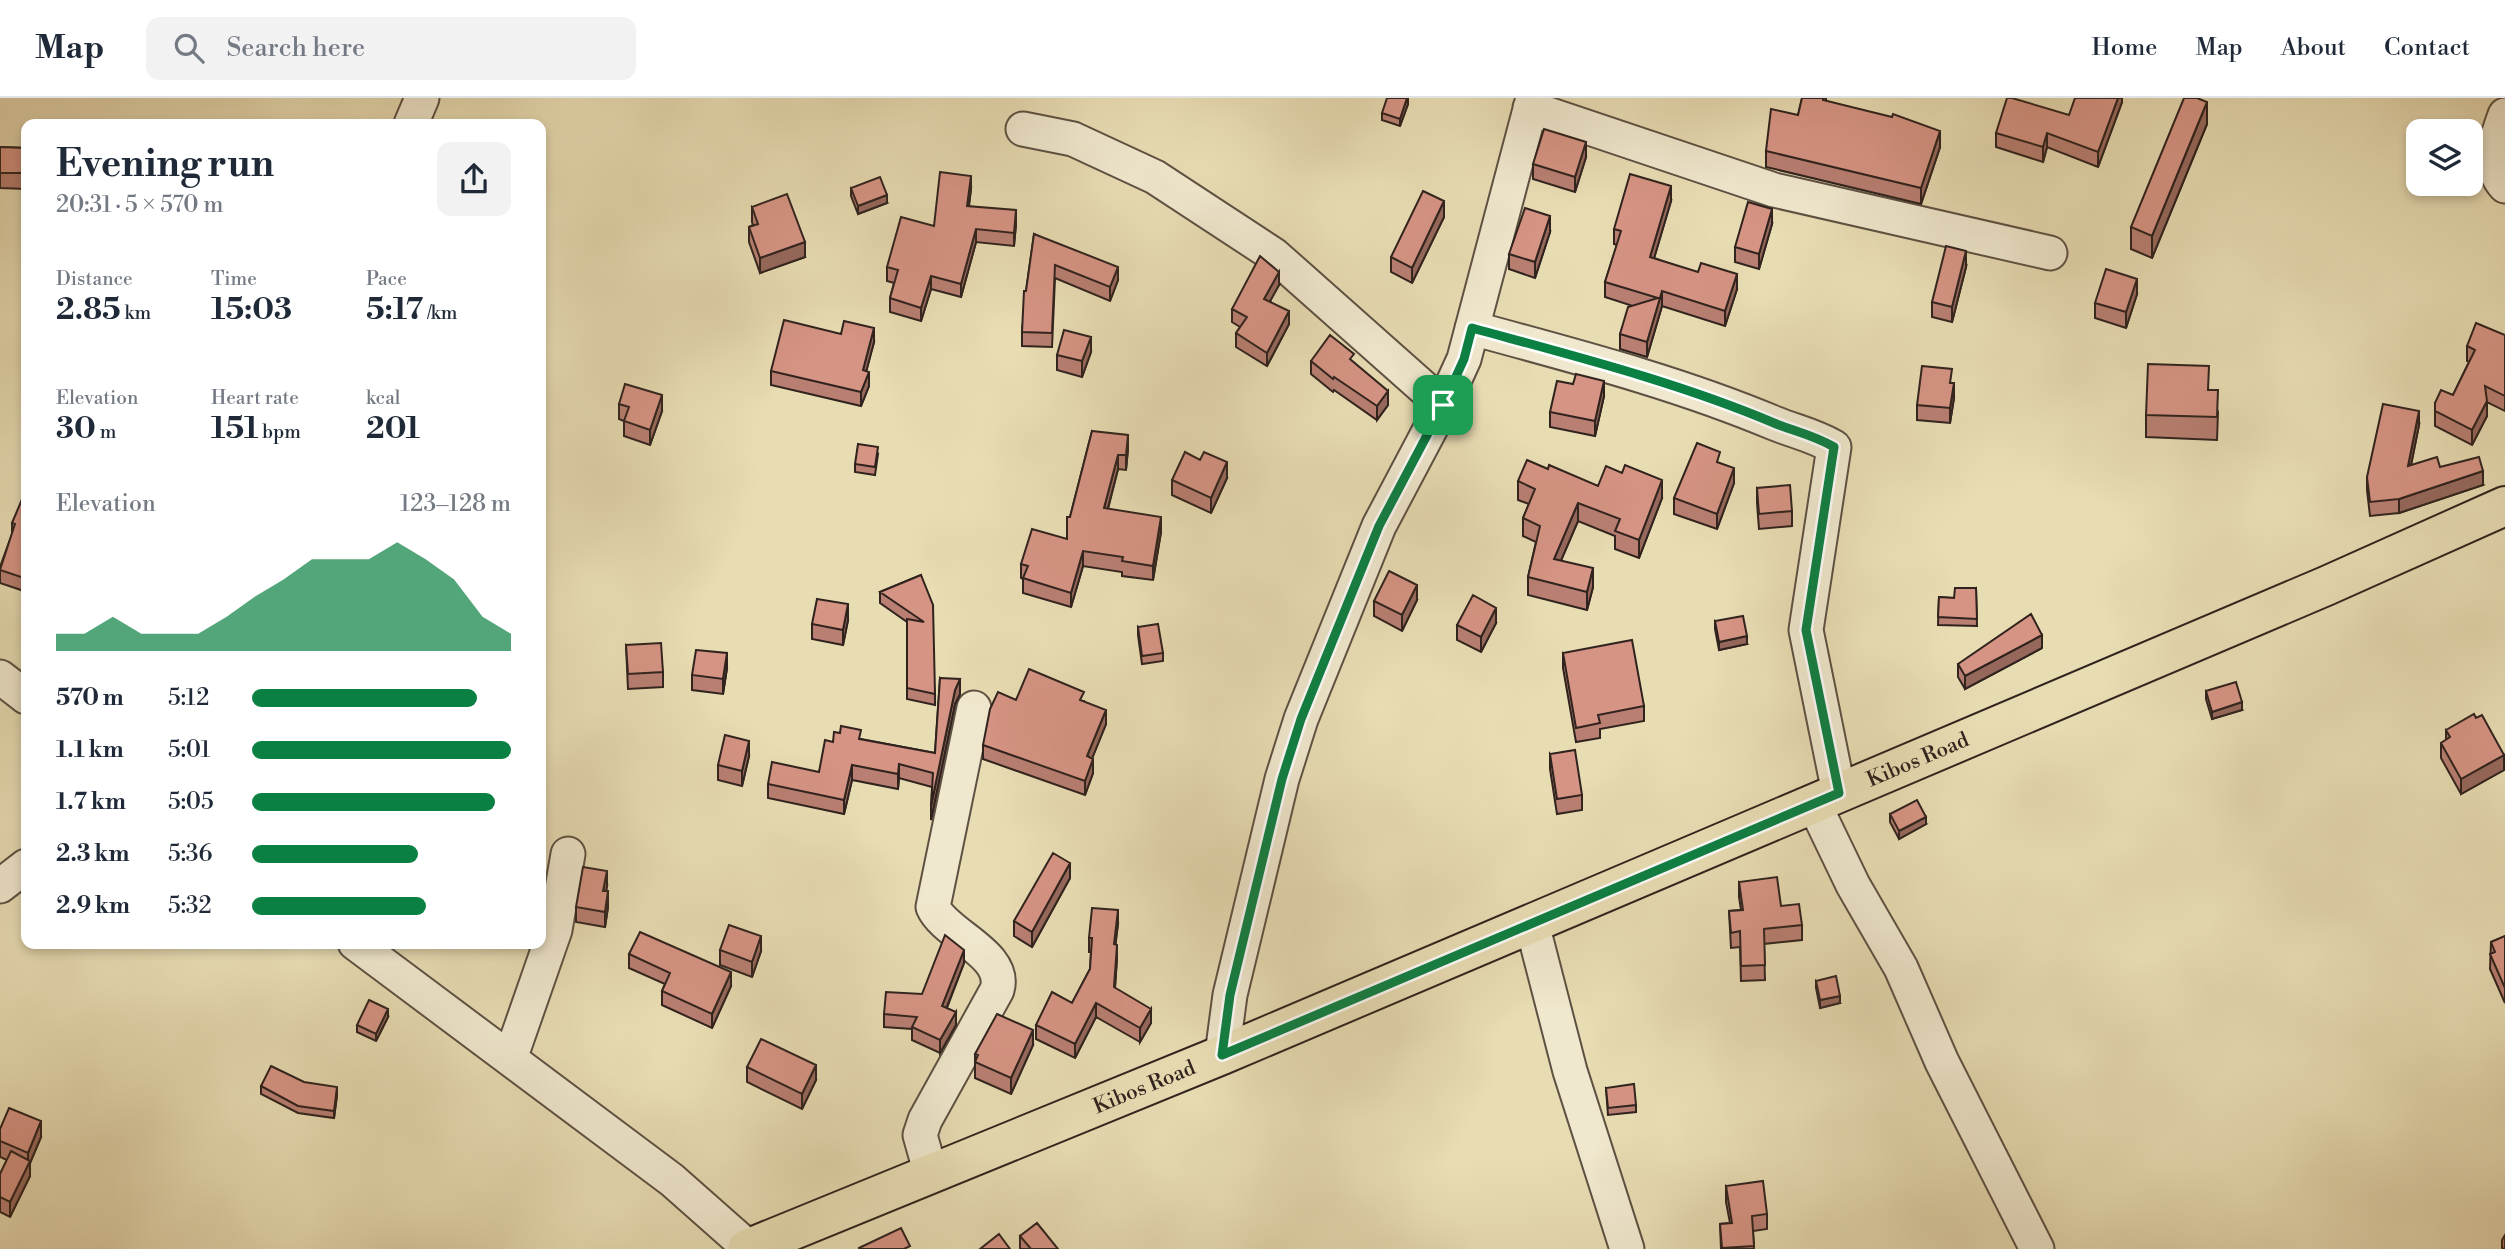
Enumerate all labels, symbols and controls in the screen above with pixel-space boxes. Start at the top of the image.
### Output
search box [146,17,636,80]
text: Map [35,28,104,69]
icon: search [170,29,208,67]
text: Search here [226,32,365,64]
text: Home [2092,33,2157,63]
text: Map [2195,33,2243,63]
text: About [2281,33,2346,63]
text: Contact [2384,33,2470,63]
map controls [2406,119,2483,196]
button: layers [2406,119,2483,196]
text: Evening run [56,141,274,188]
button: share [437,142,511,216]
text: 20:31 · 5 × 570 m [56,191,223,219]
text: Distance [56,267,133,291]
text: Time [211,267,257,291]
text: Pace [366,267,407,291]
text: 2.85 [56,291,121,329]
text: 15:03 [211,291,292,329]
text: 5:17 [366,291,423,329]
text: km [121,301,151,325]
text: /km [423,301,457,325]
pin [1413,375,1473,435]
text: Elevation [56,386,138,410]
text: Heart rate [211,386,299,410]
text: kcal [366,386,400,410]
icon: arrive [1424,386,1462,424]
text: 30 [56,410,96,448]
text: 151 [211,410,258,448]
text: 201 [366,410,420,448]
text: m [96,420,116,444]
text: bpm [258,420,301,444]
text: Elevation [56,490,156,518]
text: 123–128 m [400,490,511,518]
text: 570 m [56,684,124,712]
text: 5:12 [168,684,209,712]
street label: Kibos Road [1863,727,1973,794]
text: 1.1 km [56,736,124,764]
text: 5:01 [168,736,210,764]
text: 1.7 km [56,788,126,816]
text: 5:05 [168,788,214,816]
text: 2.3 km [56,840,129,868]
text: 5:36 [168,840,213,868]
text: 2.9 km [56,892,130,920]
text: 5:32 [168,892,212,920]
street label: Kibos Road [1089,1055,1200,1120]

